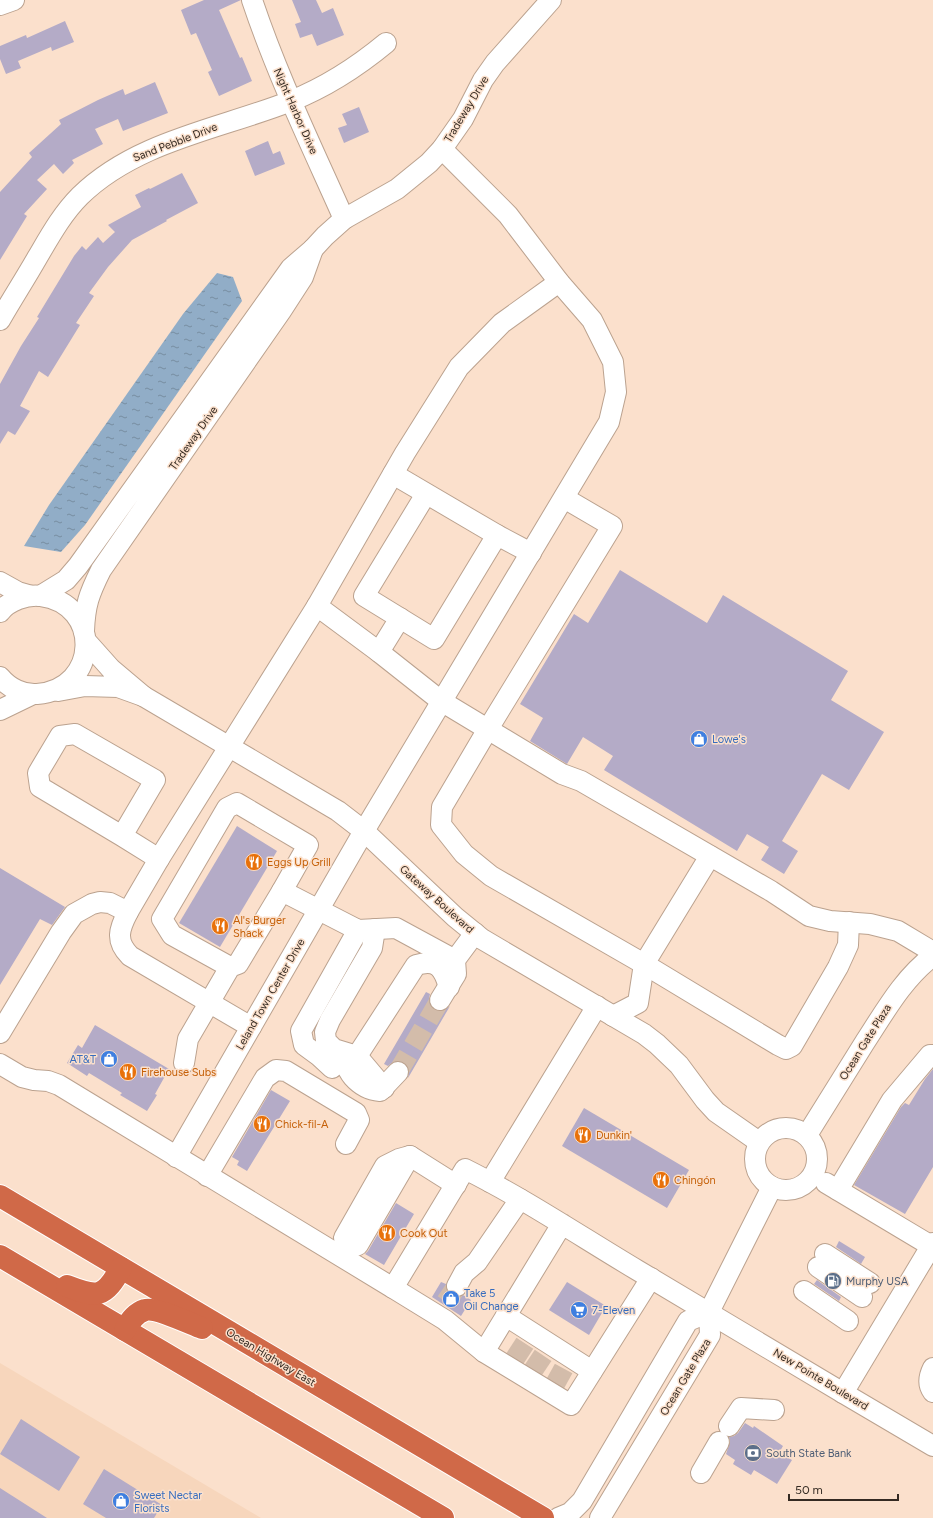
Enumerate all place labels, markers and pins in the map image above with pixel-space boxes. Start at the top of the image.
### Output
shop icon: Lowe's [689,729,709,749]
place label: Lowe's [712,733,746,746]
restaurant icon: Eggs Up Grill [244,852,264,872]
place label: Eggs Up Grill [267,856,331,869]
place label: Al's Burger Shack [233,914,286,940]
restaurant icon: Al's Burger Shack [210,916,230,936]
shop icon: AT&T [99,1049,119,1069]
place label: AT&T [69,1053,96,1066]
restaurant icon: Firehouse Subs [118,1062,138,1082]
place label: Firehouse Subs [141,1066,216,1079]
restaurant icon: Chick-fil-A [252,1114,272,1134]
place label: Chick-fil-A [275,1118,329,1131]
restaurant icon: Dunkin' [573,1125,593,1145]
place label: Dunkin' [596,1129,632,1142]
restaurant icon: Chingón [651,1170,671,1190]
place label: Chingón [674,1174,716,1187]
restaurant icon: Cook Out [377,1223,397,1243]
place label: Cook Out [400,1227,448,1240]
fuel station icon: Murphy USA [823,1271,843,1291]
place label: Murphy USA [846,1275,909,1288]
place label: Take 5 Oil Change [464,1287,519,1313]
shop icon: Take 5 Oil Change [441,1289,461,1309]
supermarket icon: 7-Eleven [569,1300,589,1320]
place label: 7-Eleven [592,1304,635,1317]
bank icon: South State Bank [743,1443,763,1463]
place label: South State Bank [766,1447,852,1460]
place label: Sweet Nectar Florists [134,1489,202,1515]
shop icon: Sweet Nectar Florists [111,1491,131,1511]

